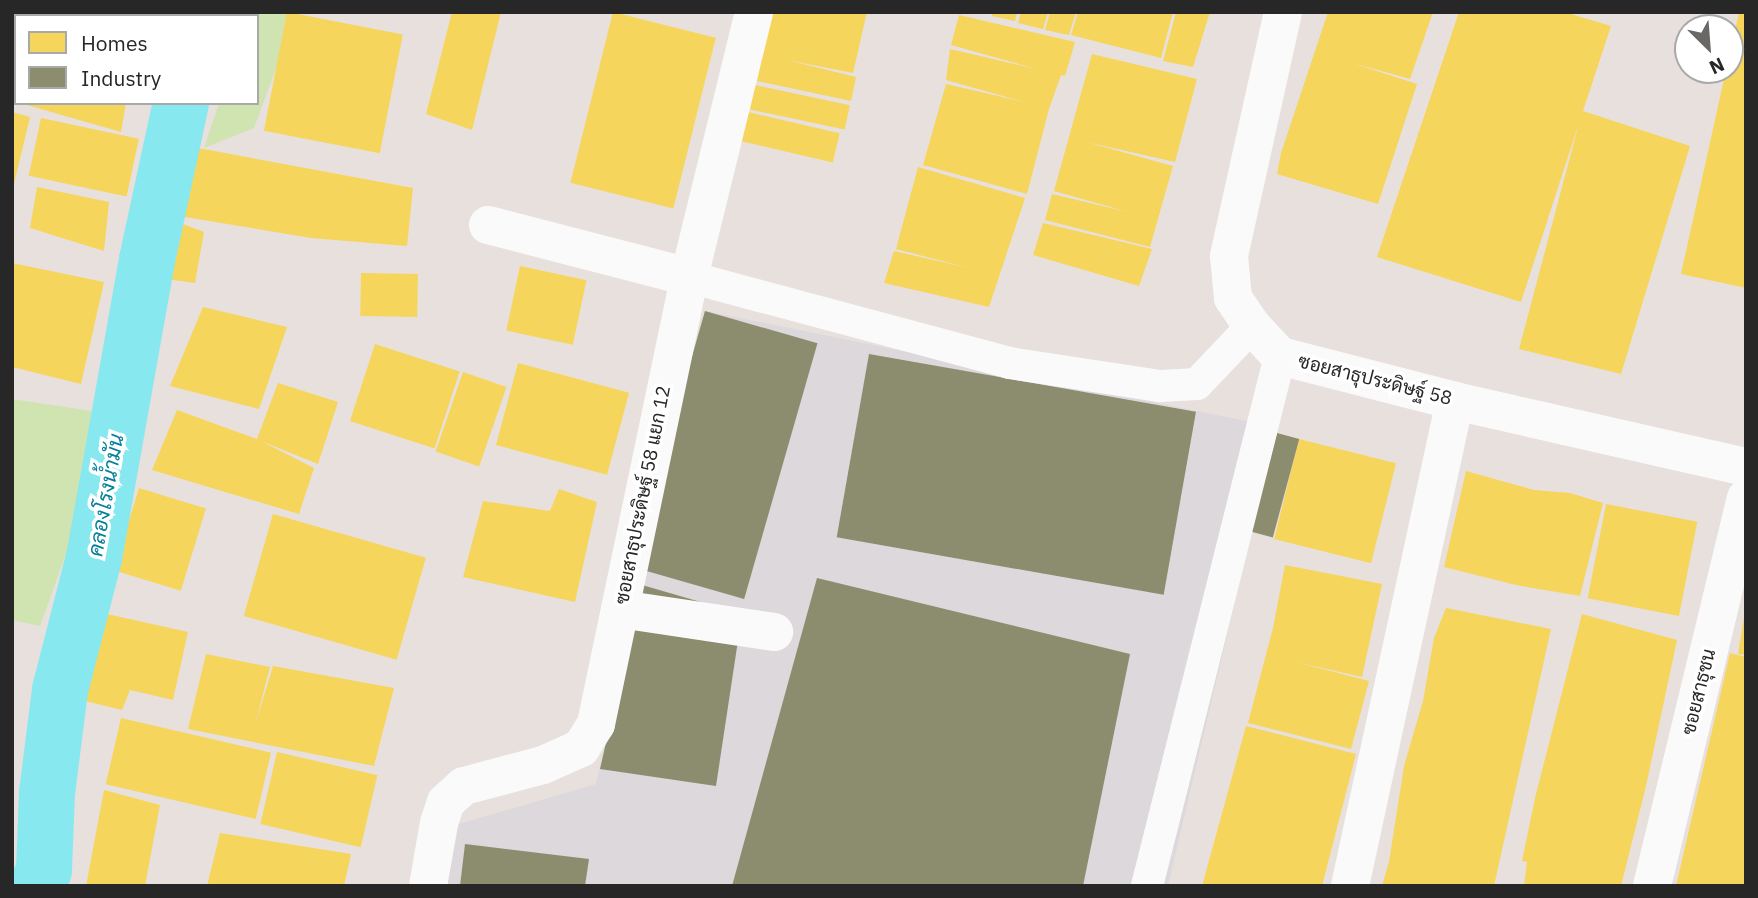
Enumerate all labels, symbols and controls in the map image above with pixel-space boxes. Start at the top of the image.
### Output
legend [14,14,259,105]
north arrow [1674,14,1744,84]
text: Homes [81,29,148,57]
text: N [1706,52,1728,80]
text: Industry [81,64,161,92]
street label: ซอยสาธุประดิษฐ์ 58 [1296,350,1454,410]
street label: ซอยสาธุประดิษฐ์ 58 แยก 12 [611,384,675,606]
water label: คลองโรงน้ำมัน [82,432,128,558]
street label: ซอยสาธุชน [1677,647,1721,737]

